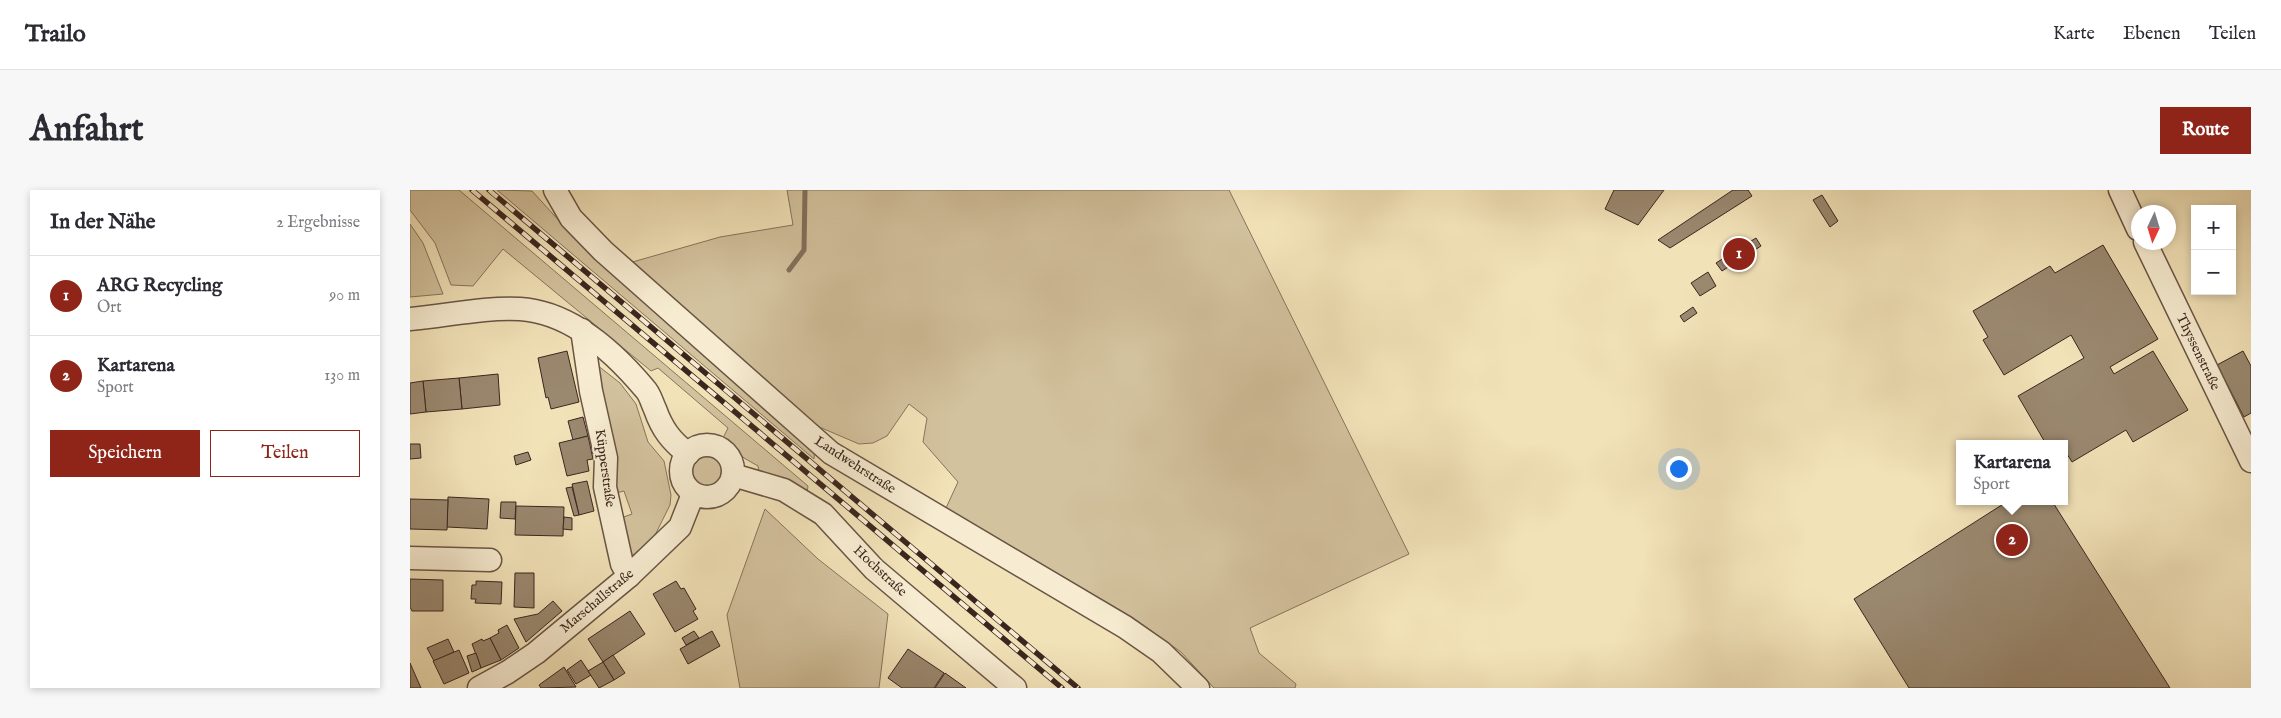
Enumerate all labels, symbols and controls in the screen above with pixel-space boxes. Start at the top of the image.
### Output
text: Trailo [25,19,86,50]
text: Karte [2053,23,2095,46]
text: Ebenen [2123,23,2181,46]
text: Teilen [2209,23,2256,46]
button: Route [2160,107,2251,154]
text: Anfahrt [30,108,144,153]
north arrow [2131,205,2176,250]
map controls [2191,205,2236,295]
button: + [2191,205,2236,250]
text: In der Nähe [50,209,156,236]
text: 2 Ergebnisse [276,213,360,233]
pin: 1 [1723,235,1755,273]
button: − [2191,250,2236,295]
text: ARG Recycling [97,274,222,298]
text: 1 [63,286,69,306]
text: 90 m [329,286,360,306]
text: Ort [97,298,122,318]
street label: Thyssenstraße [2172,311,2224,394]
text: Kartarena [97,354,175,378]
text: 2 [62,366,70,386]
text: 130 m [324,366,360,386]
text: Sport [97,378,134,398]
street label: Küpperstraße [591,428,619,509]
button: Speichern [50,430,200,477]
button: Teilen [210,430,360,477]
street label: Landwehrstraße [811,432,900,498]
popup [1956,440,2068,505]
text: Kartarena [1973,451,2051,475]
your location [1666,456,1692,482]
text: Sport [1973,475,2010,495]
pin: 2 [1996,521,2028,559]
street label: Hochstraße [849,541,911,601]
street label: Marschallstraße [556,564,638,637]

